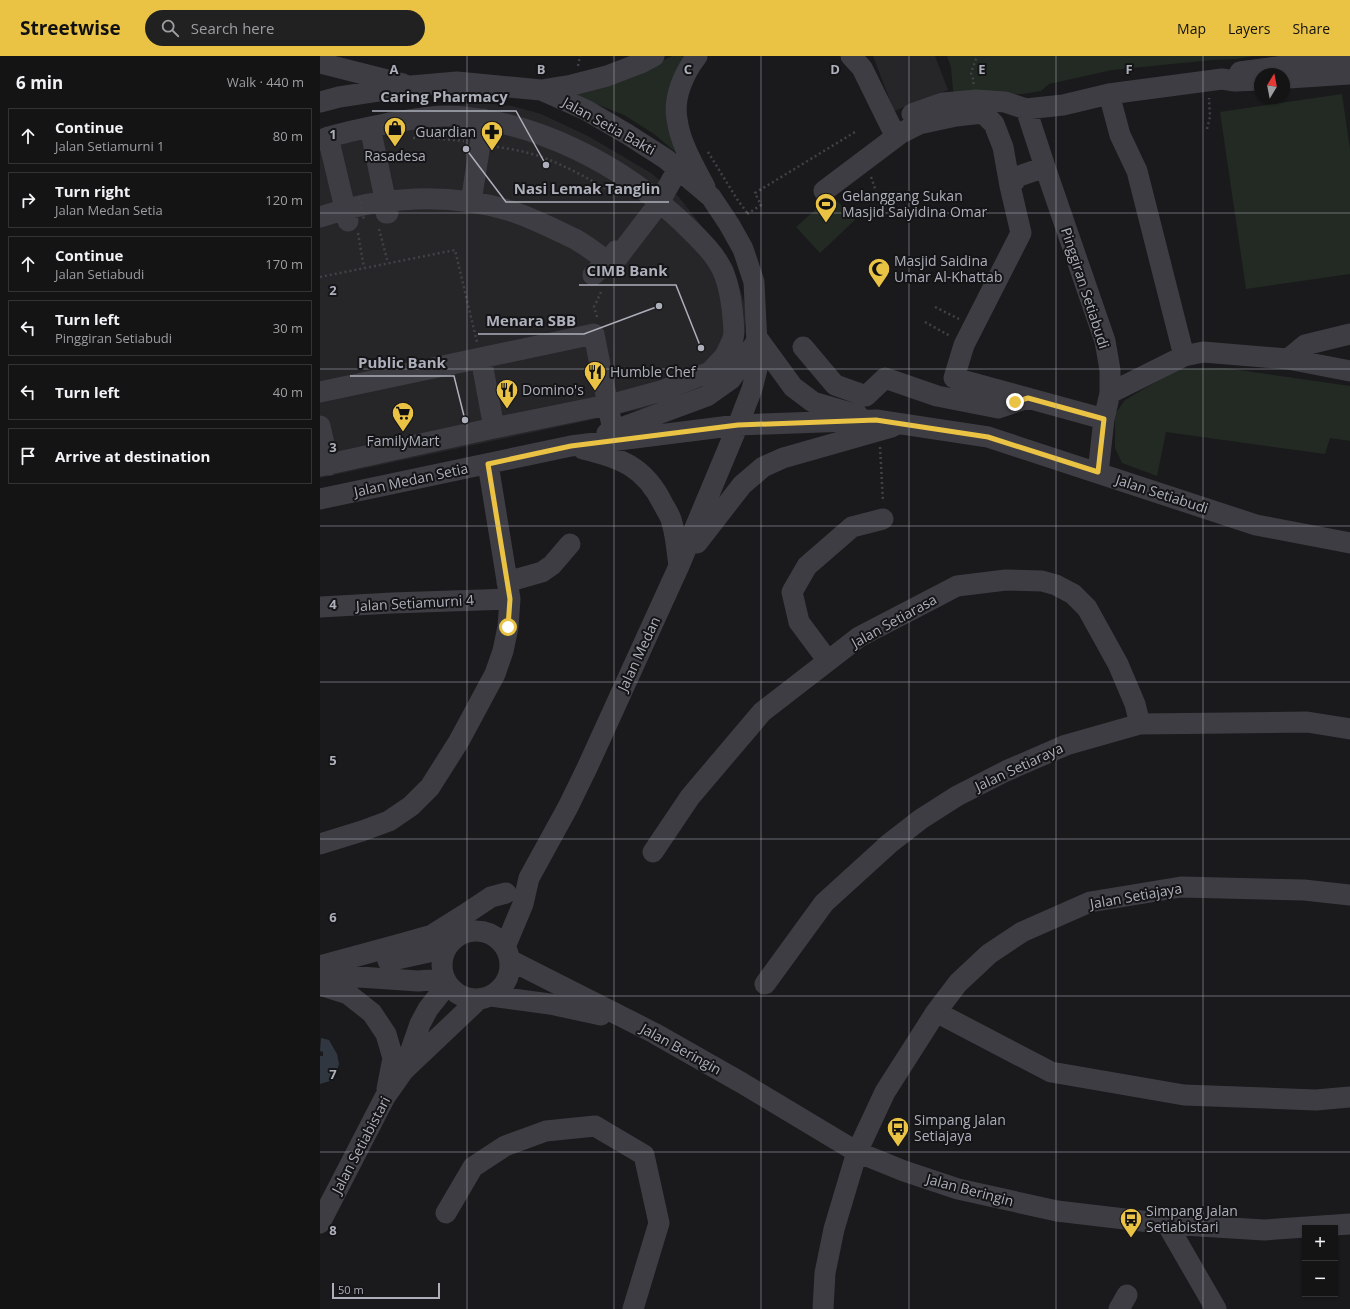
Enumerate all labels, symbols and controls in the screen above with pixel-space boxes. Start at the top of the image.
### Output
search box [145,10,425,46]
text: Streetwise [20,15,121,41]
icon: search [159,17,181,39]
text: Search here [191,18,274,38]
text: Map [1177,19,1206,38]
text: Layers [1228,19,1270,38]
text: Share [1292,19,1330,38]
text: A [390,60,399,78]
text: B [537,60,546,78]
text: C [684,60,692,78]
text: D [830,60,840,78]
text: E [978,60,986,78]
text: F [1125,60,1133,78]
north arrow [1254,68,1290,104]
text: 6 min [16,71,63,94]
text: Walk · 440 m [227,73,304,91]
callout: Caring Pharmacy [372,84,516,111]
text: Caring Pharmacy [380,86,508,106]
street label: Jalan Setia Bakti [558,91,659,159]
shop icon: Rasadesa [382,115,408,148]
text: Continue [55,117,123,137]
pharmacy icon: Guardian [479,119,505,152]
place label: Guardian [415,122,476,141]
icon: ahead [17,125,39,147]
text: 1 [329,125,337,143]
text: 80 m [273,127,303,145]
text: Jalan Setiamurni 1 [55,137,165,155]
place label: Rasadesa [364,146,426,165]
callout: Nasi Lemak Tanglin [506,175,669,202]
text: Nasi Lemak Tanglin [514,178,660,198]
text: Turn right [55,181,130,201]
place label: Gelanggang Sukan Masjid Saiyidina Omar [842,186,988,221]
icon: right [17,189,39,211]
text: 120 m [265,191,303,209]
sports icon: Gelanggang Sukan Masjid Saiyidina Omar [813,191,839,224]
text: Jalan Medan Setia [55,201,163,219]
street label: Pinggiran Setiabudi [1057,225,1114,351]
text: Continue [55,245,123,265]
place label: Masjid Saidina Umar Al-Khattab [894,251,1002,286]
icon: ahead [17,253,39,275]
text: 170 m [265,255,303,273]
mosque icon: Masjid Saidina Umar Al-Khattab [866,256,892,289]
callout: CIMB Bank [579,258,676,285]
text: CIMB Bank [587,260,668,280]
text: Jalan Setiabudi [55,265,144,283]
text: 2 [329,281,337,299]
callout: Menara SBB [478,307,584,334]
text: Turn left [55,309,120,329]
text: Menara SBB [486,310,576,330]
icon: left [17,317,39,339]
text: 30 m [273,319,303,337]
text: Pinggiran Setiabudi [55,329,172,347]
callout: Public Bank [350,349,454,376]
text: Public Bank [358,352,447,372]
restaurant icon: Humble Chef [582,359,608,392]
place label: Humble Chef [610,362,697,381]
restaurant icon: Domino's [494,377,520,410]
place label: Domino's [522,380,584,399]
icon: left [17,381,39,403]
text: Turn left [55,382,120,402]
text: 40 m [273,383,303,401]
route end [1006,393,1024,411]
supermarket icon: FamilyMart [390,400,416,433]
place label: FamilyMart [366,431,440,450]
text: 3 [329,438,337,456]
icon: arrive [17,445,39,467]
text: Arrive at destination [55,446,210,466]
street label: Jalan Medan Setia [350,458,470,501]
street label: Jalan Setiabudi [1112,469,1211,517]
street label: Jalan Setiarasa [846,589,940,653]
street label: Jalan Setiamurni 4 [354,590,474,615]
text: 4 [329,595,337,613]
street label: Jalan Medan [612,613,664,696]
route start [499,618,517,636]
street label: Jalan Setiaraya [970,738,1066,796]
text: 5 [329,751,337,769]
street label: Jalan Setiajaya [1086,878,1183,913]
text: 6 [329,908,337,926]
street label: Jalan Beringin [636,1018,725,1079]
text: 7 [329,1065,337,1083]
street label: Jalan Setiabistari [326,1093,394,1199]
place label: Simpang Jalan Setiajaya [914,1110,1006,1145]
bus stop icon: Simpang Jalan Setiajaya [885,1115,911,1148]
street label: Jalan Beringin [922,1168,1016,1210]
place label: Simpang Jalan Setiabistari [1146,1201,1238,1236]
bus stop icon: Simpang Jalan Setiabistari [1118,1206,1144,1239]
text: 8 [329,1221,337,1239]
map controls [1302,1225,1338,1297]
button: + [1302,1225,1338,1261]
button: − [1302,1261,1338,1297]
scale bar [332,1281,440,1300]
text: 50 m [338,1282,364,1297]

